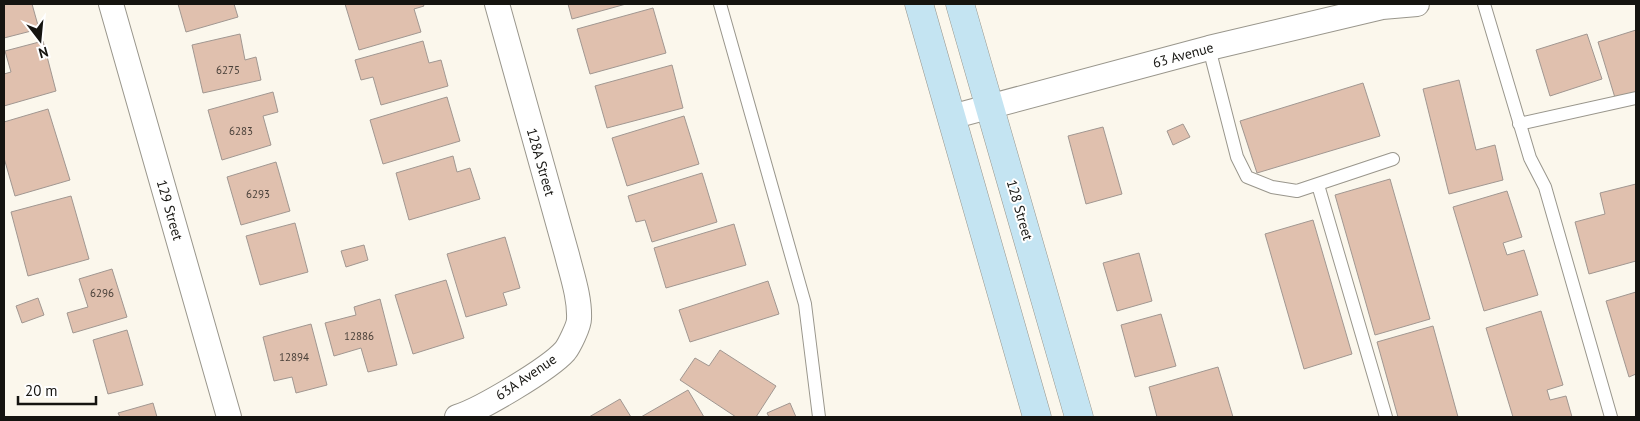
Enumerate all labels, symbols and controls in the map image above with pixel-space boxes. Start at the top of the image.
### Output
north arrow [15,15,65,65]
street label: 63 Avenue [1151,38,1215,72]
text: N [37,43,50,62]
house number: 6275 [216,63,240,77]
house number: 6283 [229,124,253,138]
street label: 128A Street [523,126,559,198]
street label: 129 Street [153,178,187,243]
street label: 128 Street [1003,178,1037,243]
house number: 6293 [246,187,270,201]
house number: 6296 [90,286,114,300]
house number: 12886 [344,329,374,343]
house number: 12894 [279,350,309,364]
street label: 63A Avenue [492,350,560,404]
scale bar [18,374,95,406]
text: 20 m [25,381,58,400]

